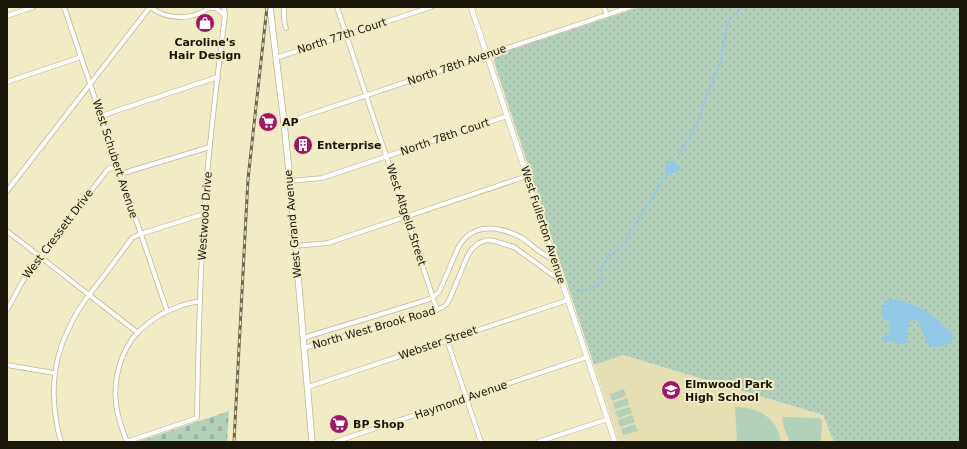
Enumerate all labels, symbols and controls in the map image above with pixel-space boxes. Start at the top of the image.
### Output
shop icon: Caroline's Hair Design [194,12,216,34]
street label: North 77th Court [296,15,389,57]
place label: Caroline's Hair Design [169,36,241,62]
street label: North 78th Avenue [406,42,508,88]
street label: West Schubert Avenue [90,98,140,220]
supermarket icon: AP [257,111,279,133]
street label: North 78th Court [399,115,492,158]
place label: AP [282,116,299,129]
building icon: Enterprise [292,134,314,156]
place label: Enterprise [317,139,382,152]
street label: West Altgeld Street [383,163,429,268]
street label: West Fullerton Avenue [518,164,568,286]
street label: West Grand Avenue [282,169,304,279]
street label: Westwood Drive [195,171,215,261]
street label: West Cressett Drive [20,186,96,281]
street label: North West Brook Road [311,304,437,352]
street label: Webster Street [397,323,480,363]
street label: Haymond Avenue [413,378,509,422]
place label: Elmwood Park High School [685,378,773,404]
school or university icon: Elmwood Park High School [660,379,682,401]
supermarket icon: BP Shop [328,413,350,435]
place label: BP Shop [353,418,405,431]

